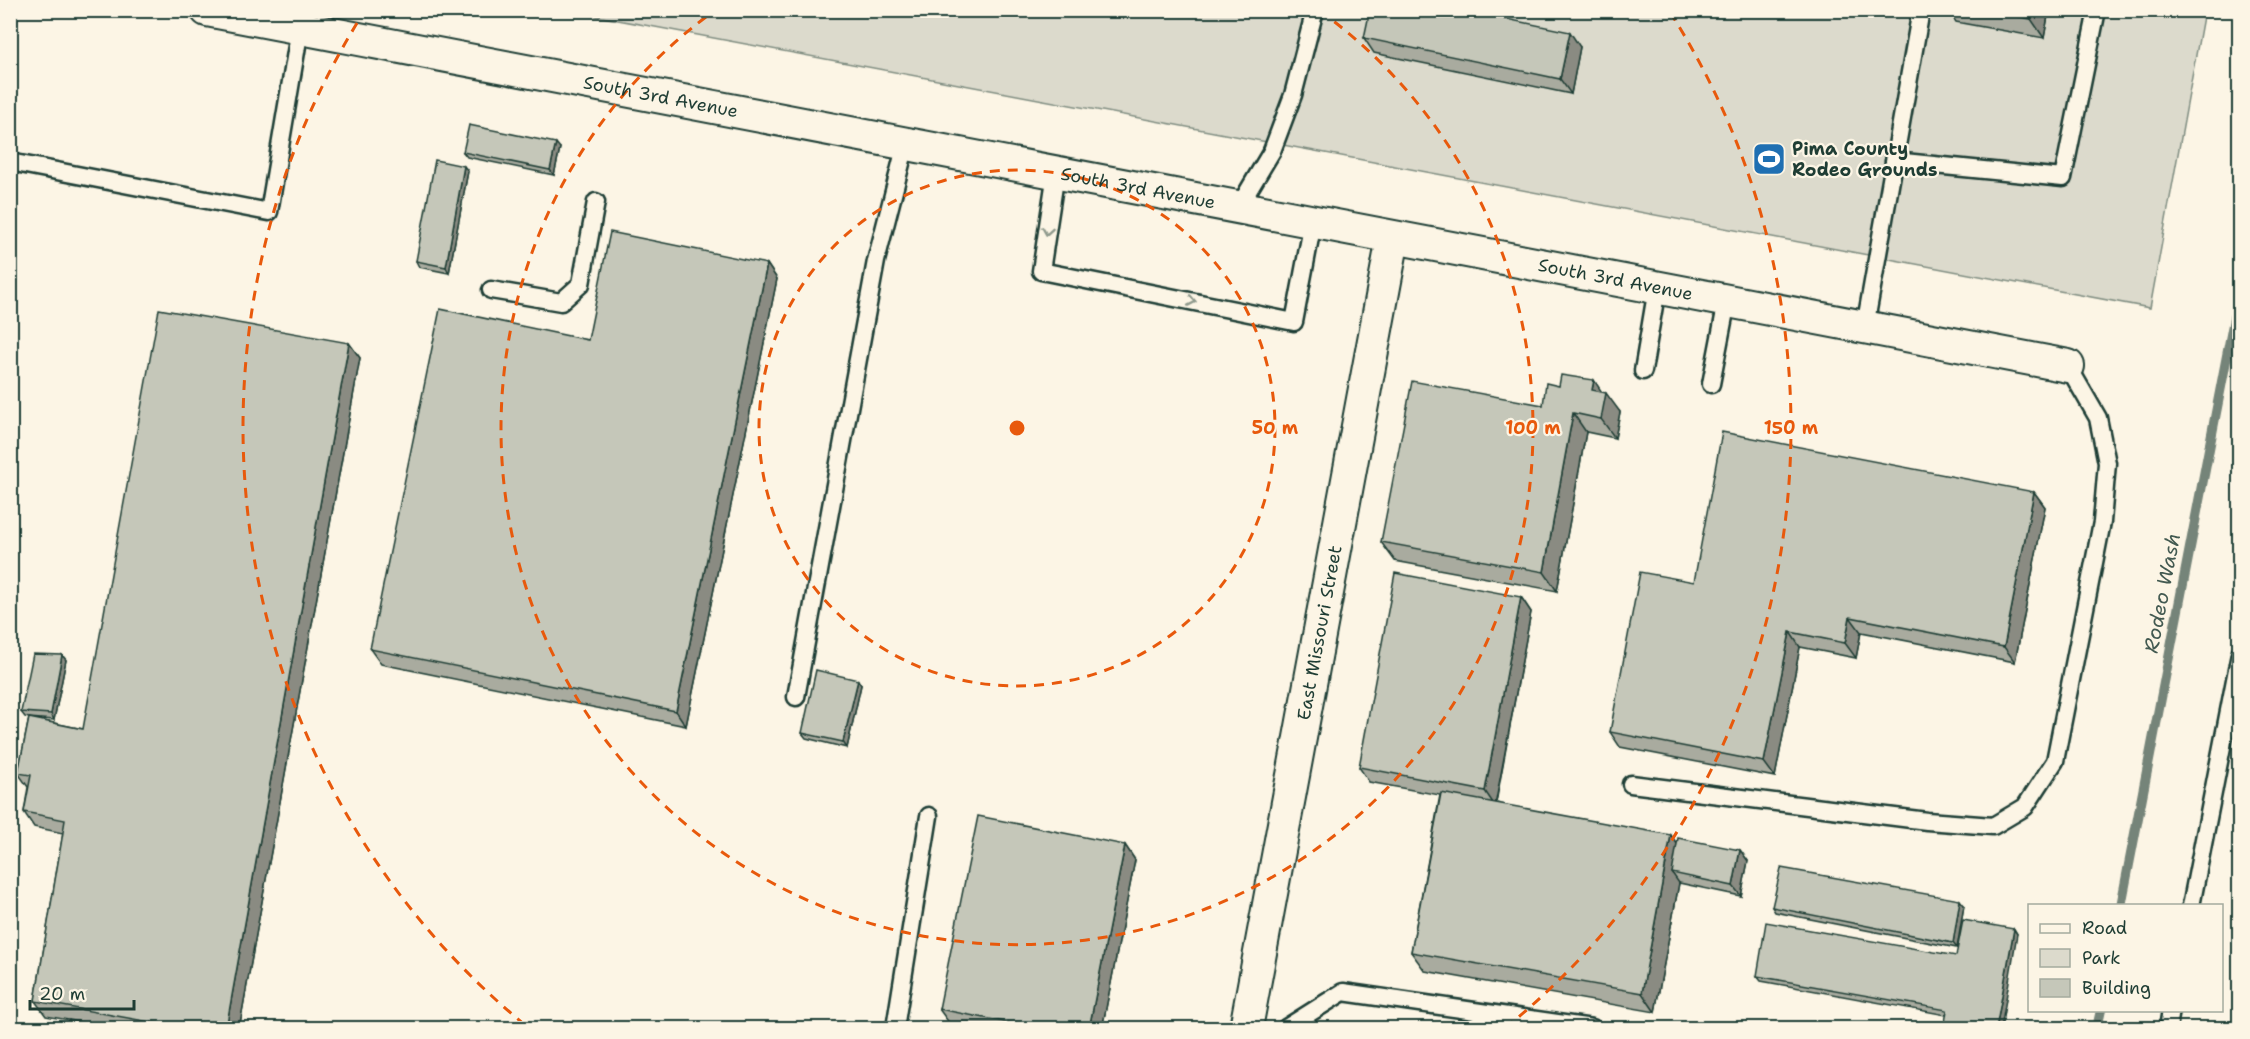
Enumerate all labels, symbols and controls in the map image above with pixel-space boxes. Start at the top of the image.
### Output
street label: South 3rd Avenue [581,70,740,123]
place label: Pima County Rodeo Grounds [1792,137,1938,182]
sports icon: Pima County Rodeo Grounds [1751,141,1787,177]
street label: South 3rd Avenue [1059,162,1217,215]
one-way arrow [1042,226,1054,236]
street label: South 3rd Avenue [1536,253,1695,306]
one-way arrow [1187,294,1197,307]
text: 50 m [1252,416,1299,440]
text: 100 m [1505,416,1561,440]
text: 150 m [1764,416,1819,440]
centre of rings [1007,418,1027,438]
water label: Rodeo Wash [2138,531,2186,655]
street label: East Missouri Street [1292,543,1348,722]
legend [2028,904,2223,1012]
text: Road [2082,916,2127,940]
text: Park [2082,946,2121,970]
scale bar [30,973,134,1011]
text: Building [2082,976,2151,1000]
text: 20 m [39,982,85,1006]

